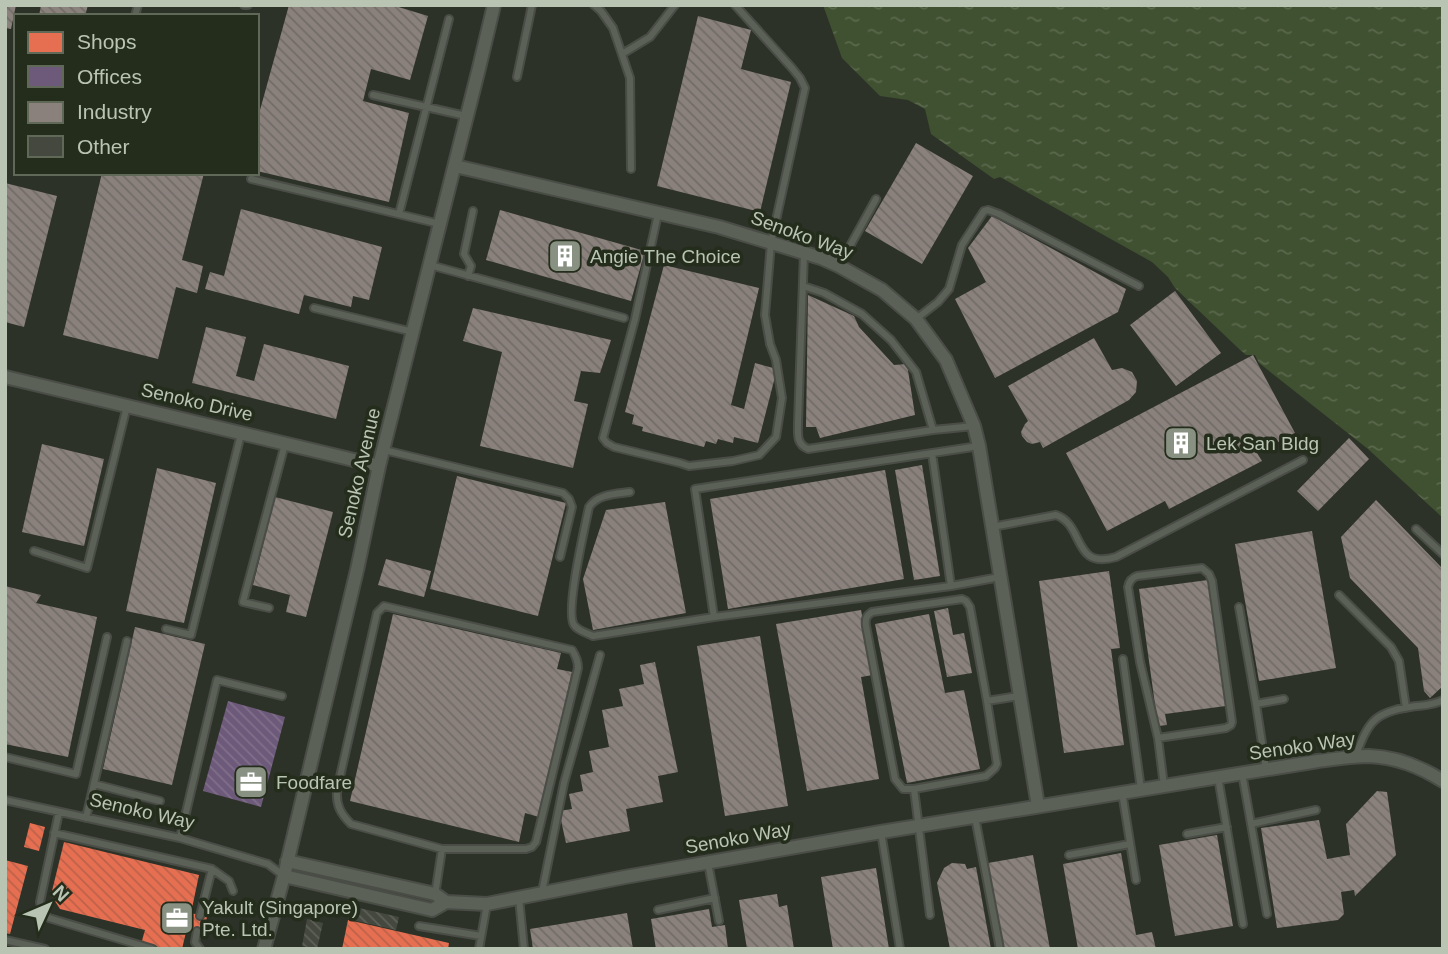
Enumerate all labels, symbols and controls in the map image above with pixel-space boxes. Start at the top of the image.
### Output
legend [14,14,259,175]
text: Shops [77,30,137,53]
text: Offices [77,65,142,88]
text: Industry [77,100,152,123]
text: Other [77,135,130,158]
street label: Senoko Way [748,207,856,263]
building icon: Angie The Choice [546,237,584,275]
place label: Angie The Choice [590,246,741,267]
street label: Senoko Drive [139,379,255,425]
street label: Senoko Avenue [334,406,384,540]
building icon: Lek San Bldg [1162,424,1200,462]
place label: Lek San Bldg [1206,433,1319,454]
street label: Senoko Way [1248,728,1357,764]
office icon: Foodfare [232,763,270,801]
place label: Foodfare [276,772,352,793]
street label: Senoko Way [88,789,197,833]
street label: Senoko Way [683,818,793,858]
north arrow [14,870,84,940]
text: N [49,881,73,906]
place label: Yakult (Singapore) Pte. Ltd. [202,897,358,940]
office icon: Yakult (Singapore) Pte. Ltd. [158,899,196,937]

